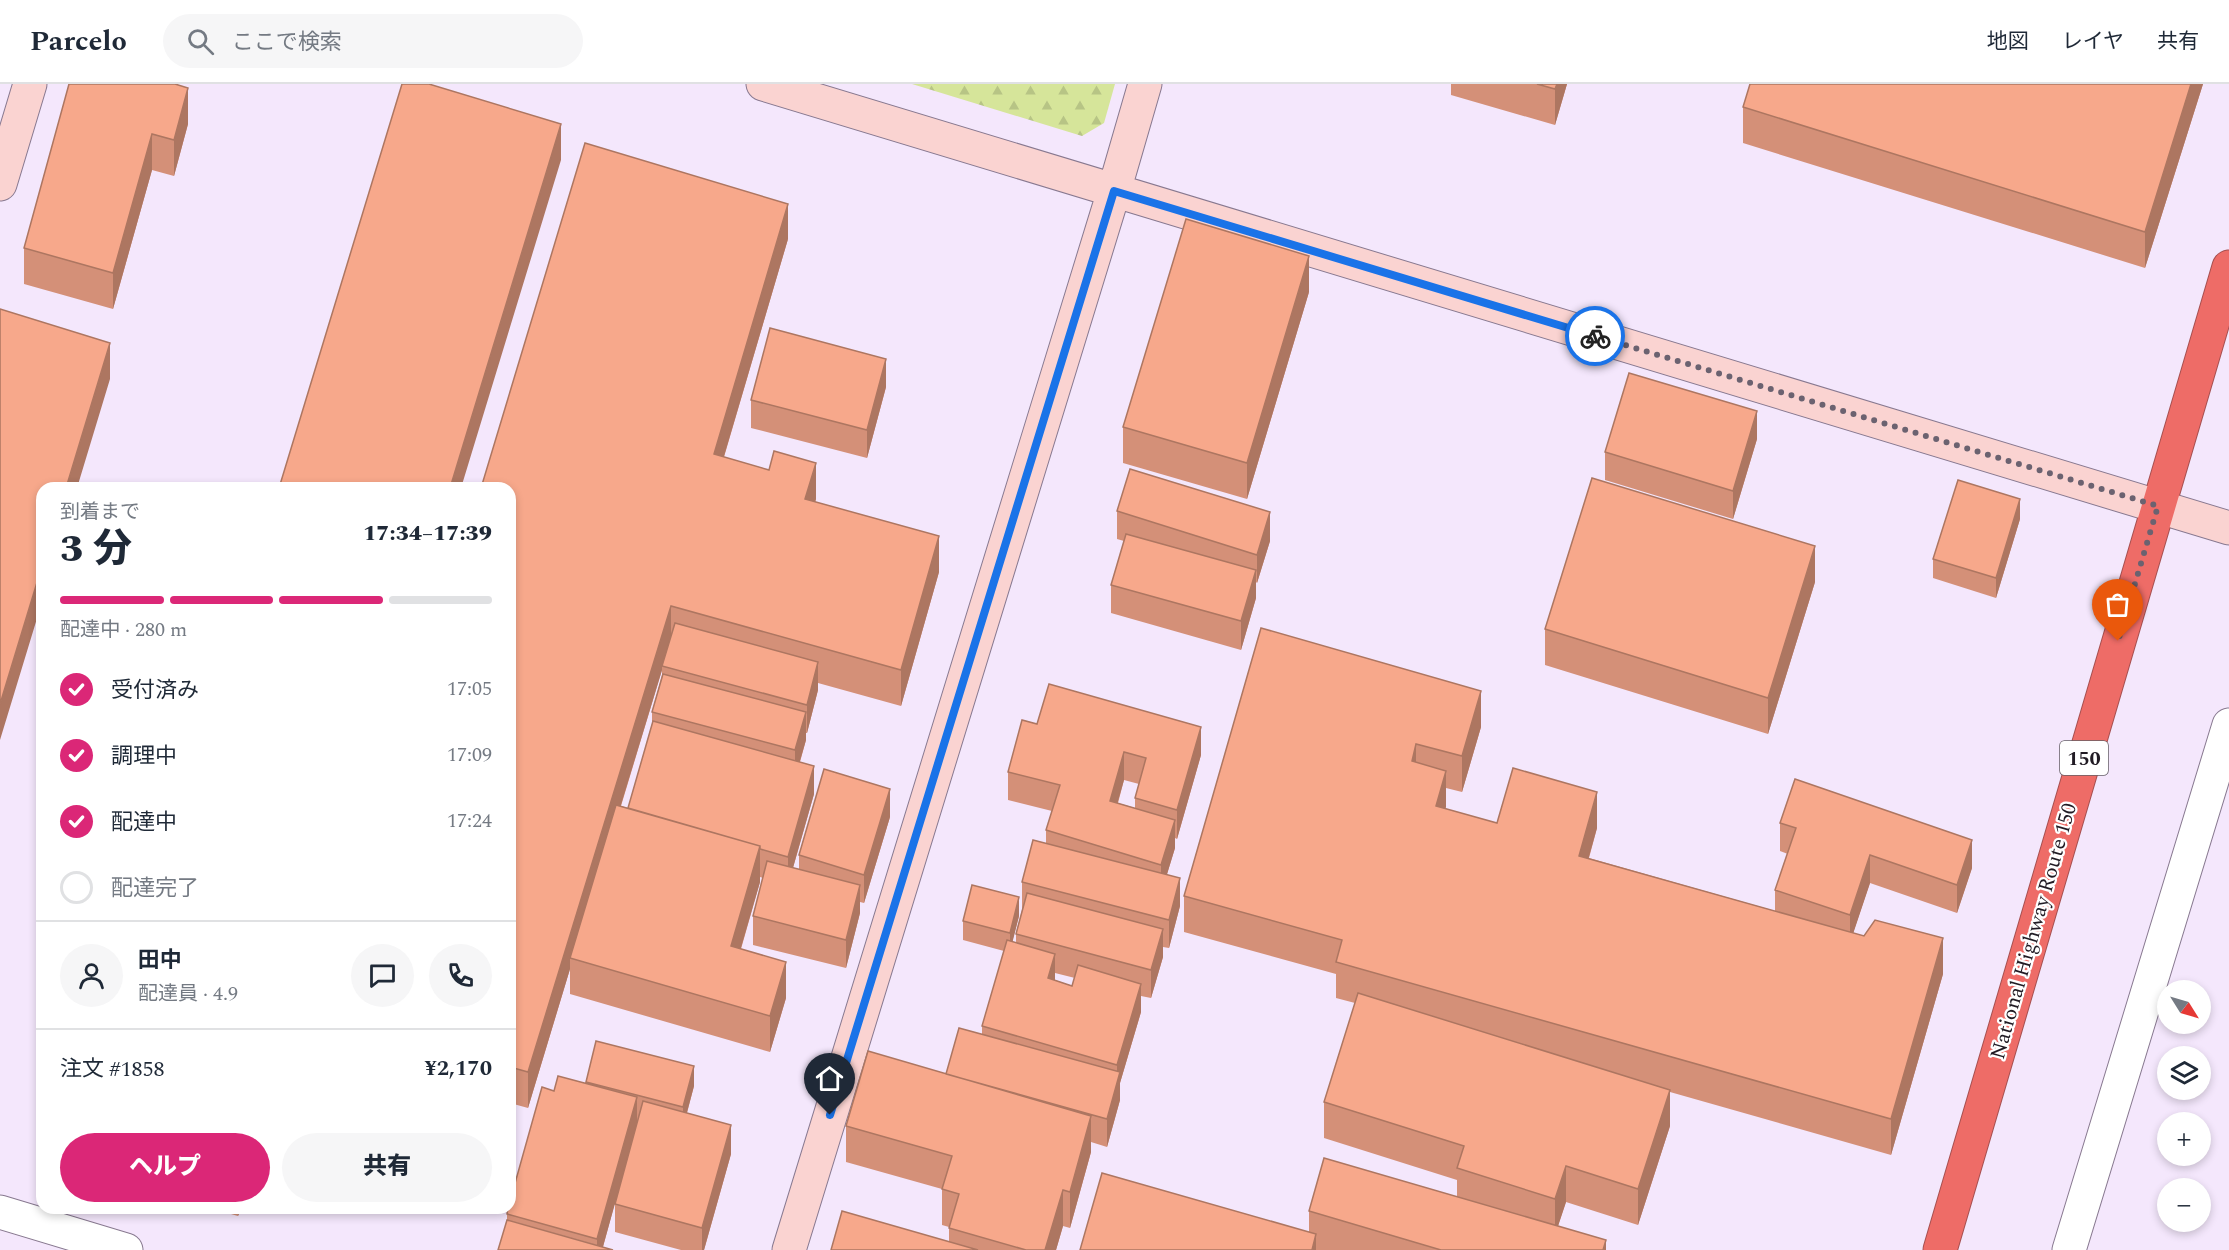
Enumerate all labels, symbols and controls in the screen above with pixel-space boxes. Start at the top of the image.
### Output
search box [163,14,583,68]
text: Parcelo [30,20,127,63]
icon: search [184,25,217,58]
text: ここで検索 [232,26,342,59]
text: 地図 [1987,26,2029,58]
text: レイヤ [2062,26,2124,58]
text: 共有 [2157,26,2199,58]
courier [1565,306,1625,366]
icon: bike [1579,320,1612,353]
text: 到着まで [60,497,140,527]
text: 17:34–17:39 [363,517,492,550]
text: 3 分 [60,520,132,579]
pin [2092,579,2143,641]
icon: bag [2101,588,2134,621]
text: 配達中 · 280 m [60,615,187,645]
icon: check [60,673,93,706]
text: 受付済み [111,674,199,707]
text: 17:05 [447,674,492,704]
icon: check [60,739,93,772]
text: 調理中 [111,740,177,773]
text: 17:09 [447,740,492,770]
road number: 150 [2060,741,2108,775]
street label: National Highway Route 150 [1982,799,2086,1063]
icon: check [60,805,93,838]
text: 配達中 [111,806,177,839]
text: 17:24 [447,806,492,836]
text: 配達完了 [111,872,199,905]
button: person [60,944,123,1007]
text: 田中 [138,944,182,977]
button: chat [351,944,414,1007]
button: phone [429,944,492,1007]
text: 配達員 · 4.9 [138,979,238,1009]
north arrow [2157,980,2211,1034]
map controls [2157,980,2211,1232]
button: layers [2157,1046,2211,1100]
text: ¥2,170 [424,1052,492,1085]
text: 注文 #1858 [60,1053,165,1086]
pin [804,1053,855,1115]
icon: home [813,1062,846,1095]
button: + [2157,1112,2211,1166]
button: ヘルプ [60,1133,270,1202]
button: 共有 [282,1133,492,1202]
button: − [2157,1178,2211,1232]

